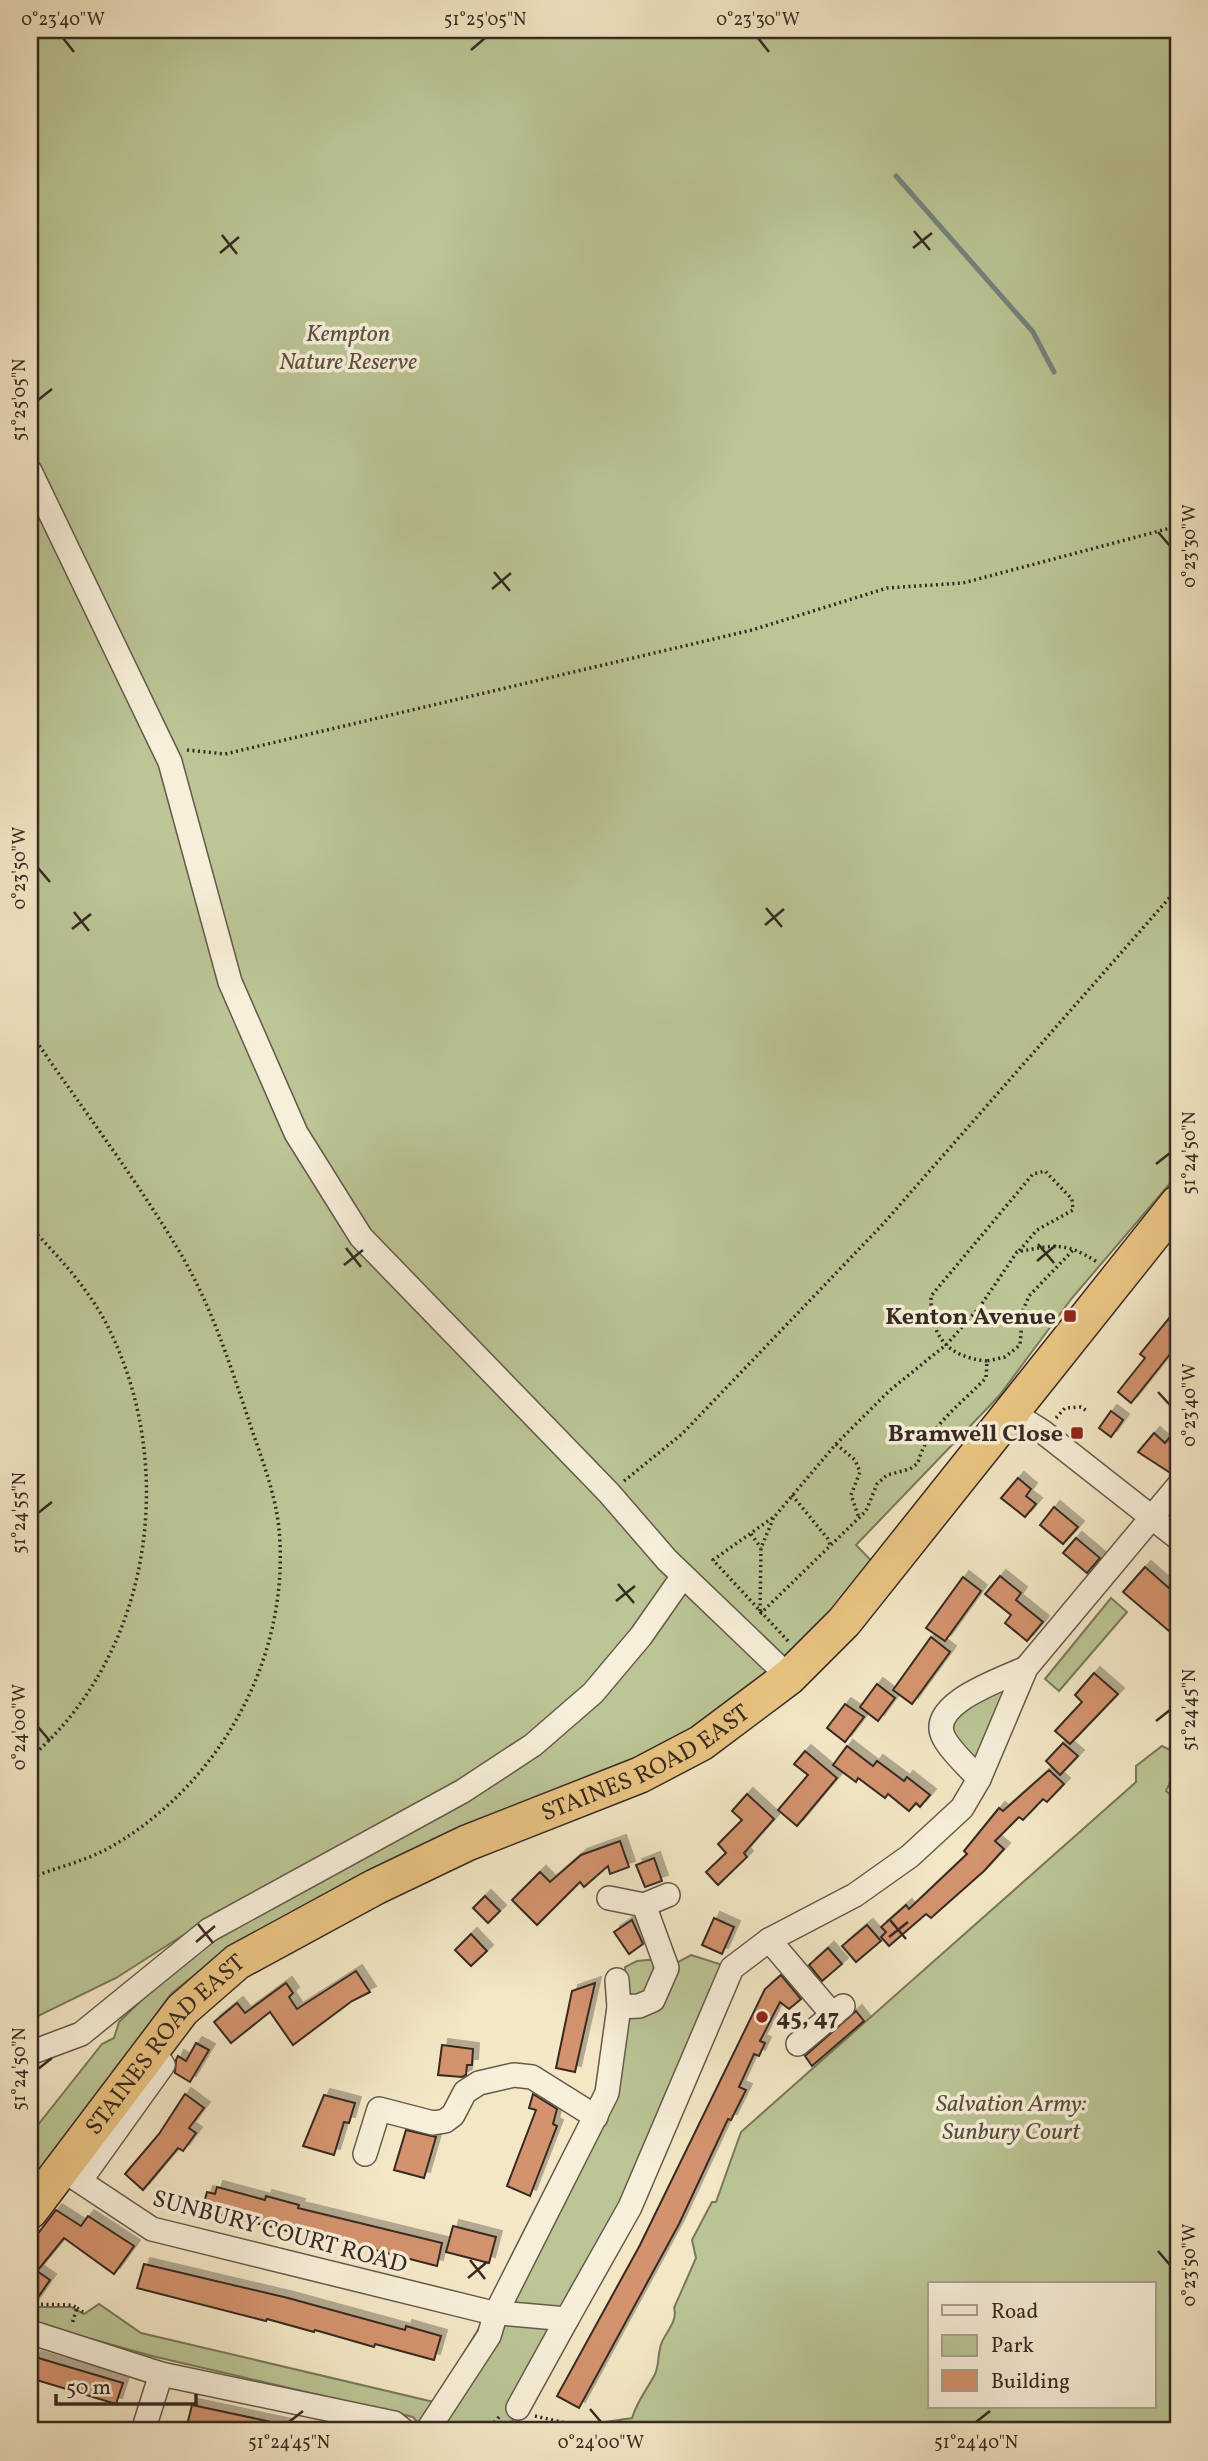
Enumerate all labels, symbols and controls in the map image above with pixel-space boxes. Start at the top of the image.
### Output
text: 0°23'40"W [21,8,105,33]
text: 51°25'05"N [444,8,526,33]
text: 0°23'30"W [716,8,800,33]
park label: Kempton Nature Reserve [279,318,417,380]
text: 51°25'05"N [8,359,33,441]
text: 0°23'30"W [1178,504,1203,588]
text: 0°23'50"W [8,827,33,909]
text: 51°24'50"N [1178,1111,1203,1195]
place label: Kenton Avenue [885,1301,1056,1335]
marker: Kenton Avenue [1062,1308,1078,1324]
text: 0°23'40"W [1178,1363,1203,1447]
place label: Bramwell Close [888,1418,1063,1452]
marker: Bramwell Close [1069,1425,1085,1441]
text: 51°24'55"N [8,1472,33,1554]
text: 51°24'45"N [1178,1669,1203,1751]
text: 0°24'00"W [8,1684,33,1770]
street label: STAINES ROAD EAST [537,1697,758,1831]
street label: STAINES ROAD EAST [78,1947,253,2143]
place label: 45, 47 [776,2002,839,2036]
marker: 45, 47 [754,2009,770,2025]
text: 51°24'50"N [8,2027,33,2111]
park label: Salvation Army: Sunbury Court [936,2088,1087,2150]
street label: SUNBURY COURT ROAD [148,2183,411,2283]
text: 0°23'50"W [1178,2224,1203,2306]
legend [928,2282,1156,2408]
text: Road [991,2298,1038,2327]
text: Park [991,2332,1034,2361]
scale bar [56,2363,196,2407]
text: Building [991,2368,1070,2397]
text: 50 m [66,2374,111,2403]
text: 51°24'45"N [248,2431,330,2456]
text: 0°24'00"W [558,2431,644,2456]
text: 51°24'40"N [934,2431,1018,2456]

